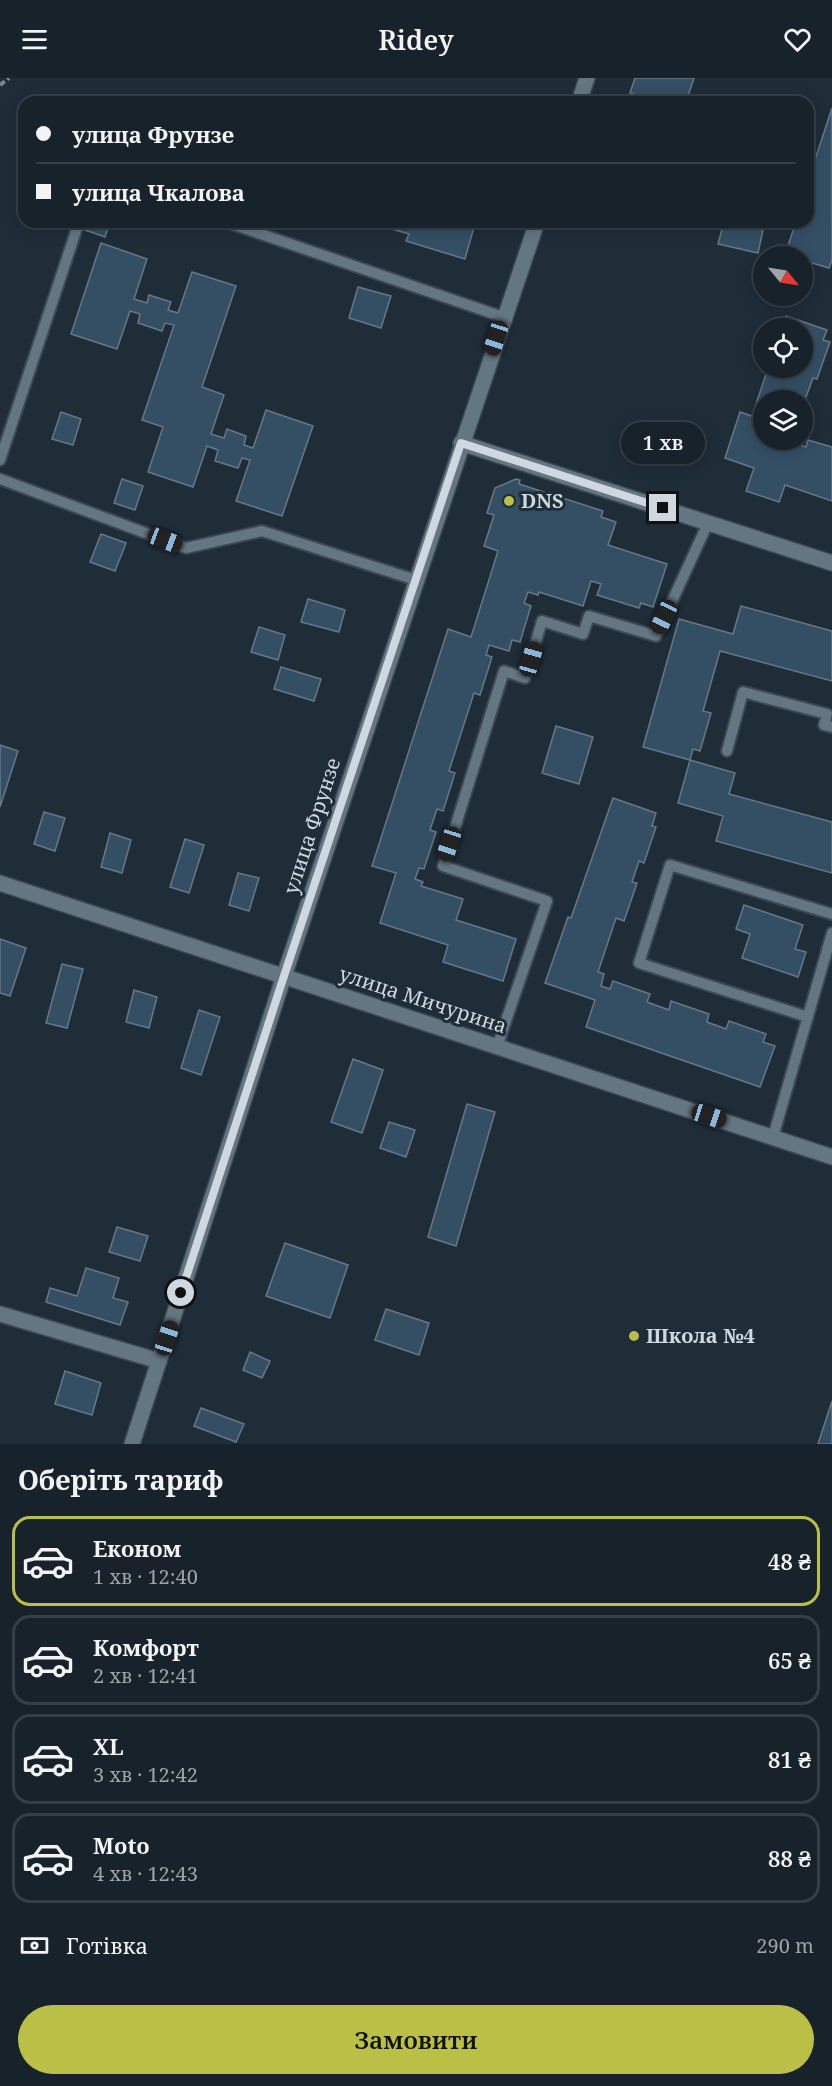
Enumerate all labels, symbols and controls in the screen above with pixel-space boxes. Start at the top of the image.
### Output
text: Ridey [378,21,454,58]
icon: menu [18,23,51,56]
icon: heart [781,23,814,56]
text: улица Фрунзе [72,119,234,149]
text: улица Чкалова [72,177,245,207]
north arrow [753,246,813,306]
map controls [753,246,813,450]
car [482,318,510,358]
button: locate [753,318,813,378]
button: layers [753,390,813,450]
callout: 1 хв [621,421,705,463]
text: 1 хв [643,429,683,456]
place label: DNS [521,487,564,514]
marker: DNS [502,494,516,508]
route end [649,494,676,521]
car [145,525,185,555]
car [648,597,680,637]
car [517,639,545,679]
street label: улица Фрунзе [277,754,346,897]
car [435,824,463,864]
street label: улица Мичурина [336,960,510,1039]
car [689,1102,729,1130]
route start [167,1279,194,1306]
car [153,1318,181,1358]
place label: Школа №4 [646,1322,755,1349]
marker: Школа №4 [627,1329,641,1343]
text: Оберіть тариф [18,1461,223,1498]
text: Економ [93,1533,181,1563]
icon: car [21,1534,75,1588]
text: 48 ₴ [768,1546,811,1576]
text: 1 хв · 12:40 [93,1563,198,1590]
text: Комфорт [93,1632,199,1662]
icon: car [21,1633,75,1687]
text: 65 ₴ [768,1645,811,1675]
text: 2 хв · 12:41 [93,1662,198,1689]
text: XL [93,1731,124,1761]
icon: car [21,1732,75,1786]
text: 81 ₴ [768,1744,811,1774]
text: 3 хв · 12:42 [93,1761,198,1788]
text: Moto [93,1830,150,1860]
icon: car [21,1831,75,1885]
text: 88 ₴ [768,1843,811,1873]
text: 4 хв · 12:43 [93,1860,198,1887]
icon: cash [18,1929,51,1962]
text: Готівка [66,1930,148,1960]
text: 290 m [756,1932,814,1959]
button: Замовити [18,2005,814,2074]

